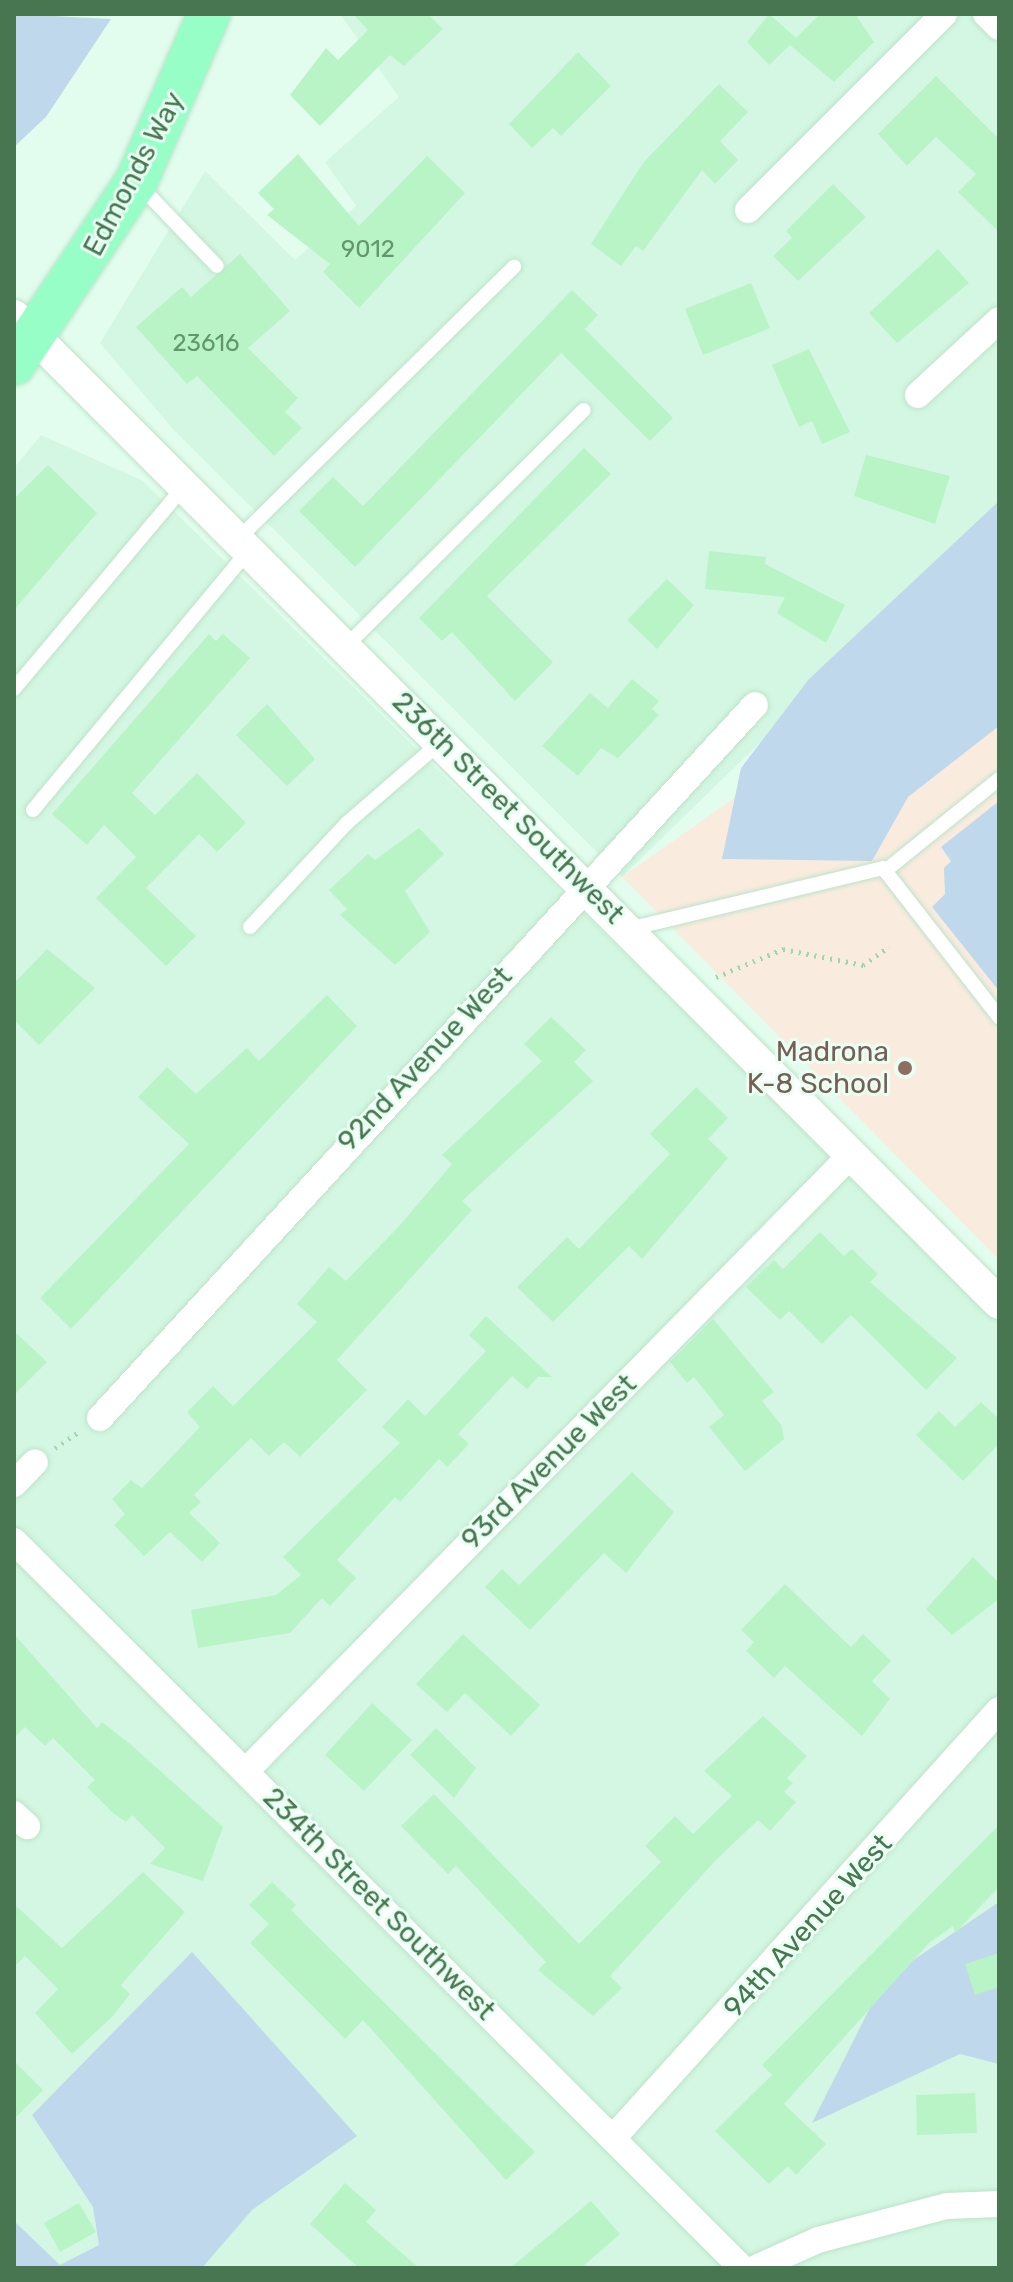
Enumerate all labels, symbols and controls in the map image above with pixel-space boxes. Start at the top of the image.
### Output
street label: Edmonds Way [77,86,191,262]
house number: 9012 [341,236,395,264]
house number: 23616 [172,330,240,358]
street label: 236th Street Southwest [385,685,631,931]
street label: 92nd Avenue West [330,959,520,1159]
place label: Madrona K-8 School [747,1035,889,1101]
marker: Madrona K-8 School [896,1059,914,1077]
street label: 93rd Avenue West [454,1367,644,1557]
street label: 234th Street Southwest [256,1781,502,2027]
street label: 94th Avenue West [717,1827,899,2025]

